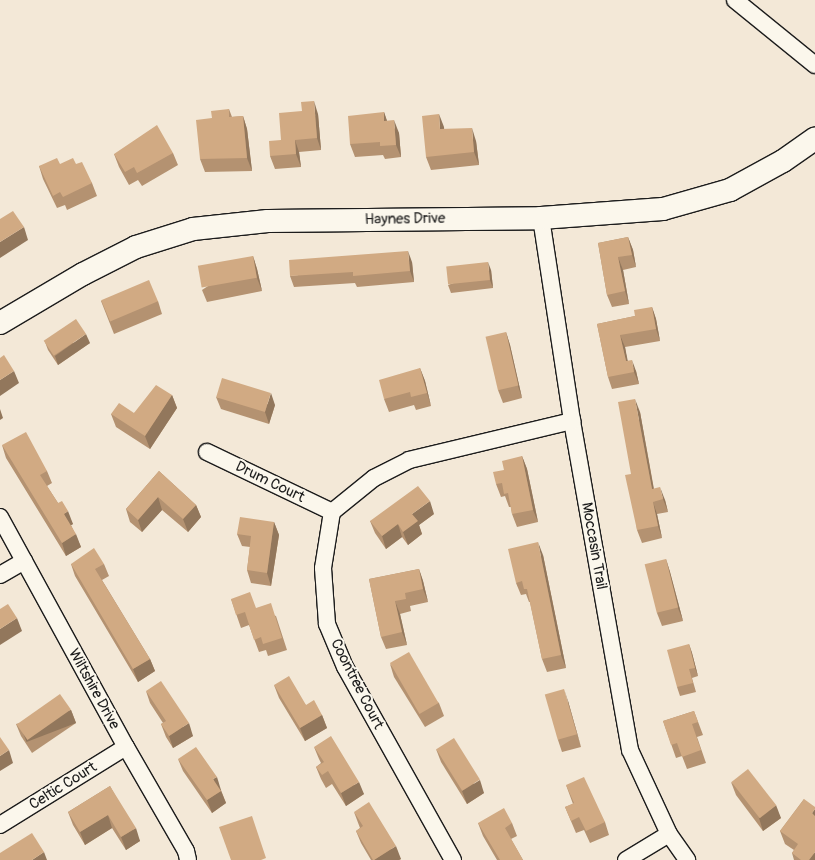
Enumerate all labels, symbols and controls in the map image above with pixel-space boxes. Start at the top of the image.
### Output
street label: Haynes Drive [364,209,446,229]
street label: Drum Court [232,458,308,506]
street label: Moccasin Trail [577,501,611,591]
street label: Coontree Court [327,636,387,732]
street label: Wiltshire Drive [64,646,124,732]
street label: Celtic Court [26,758,100,814]

